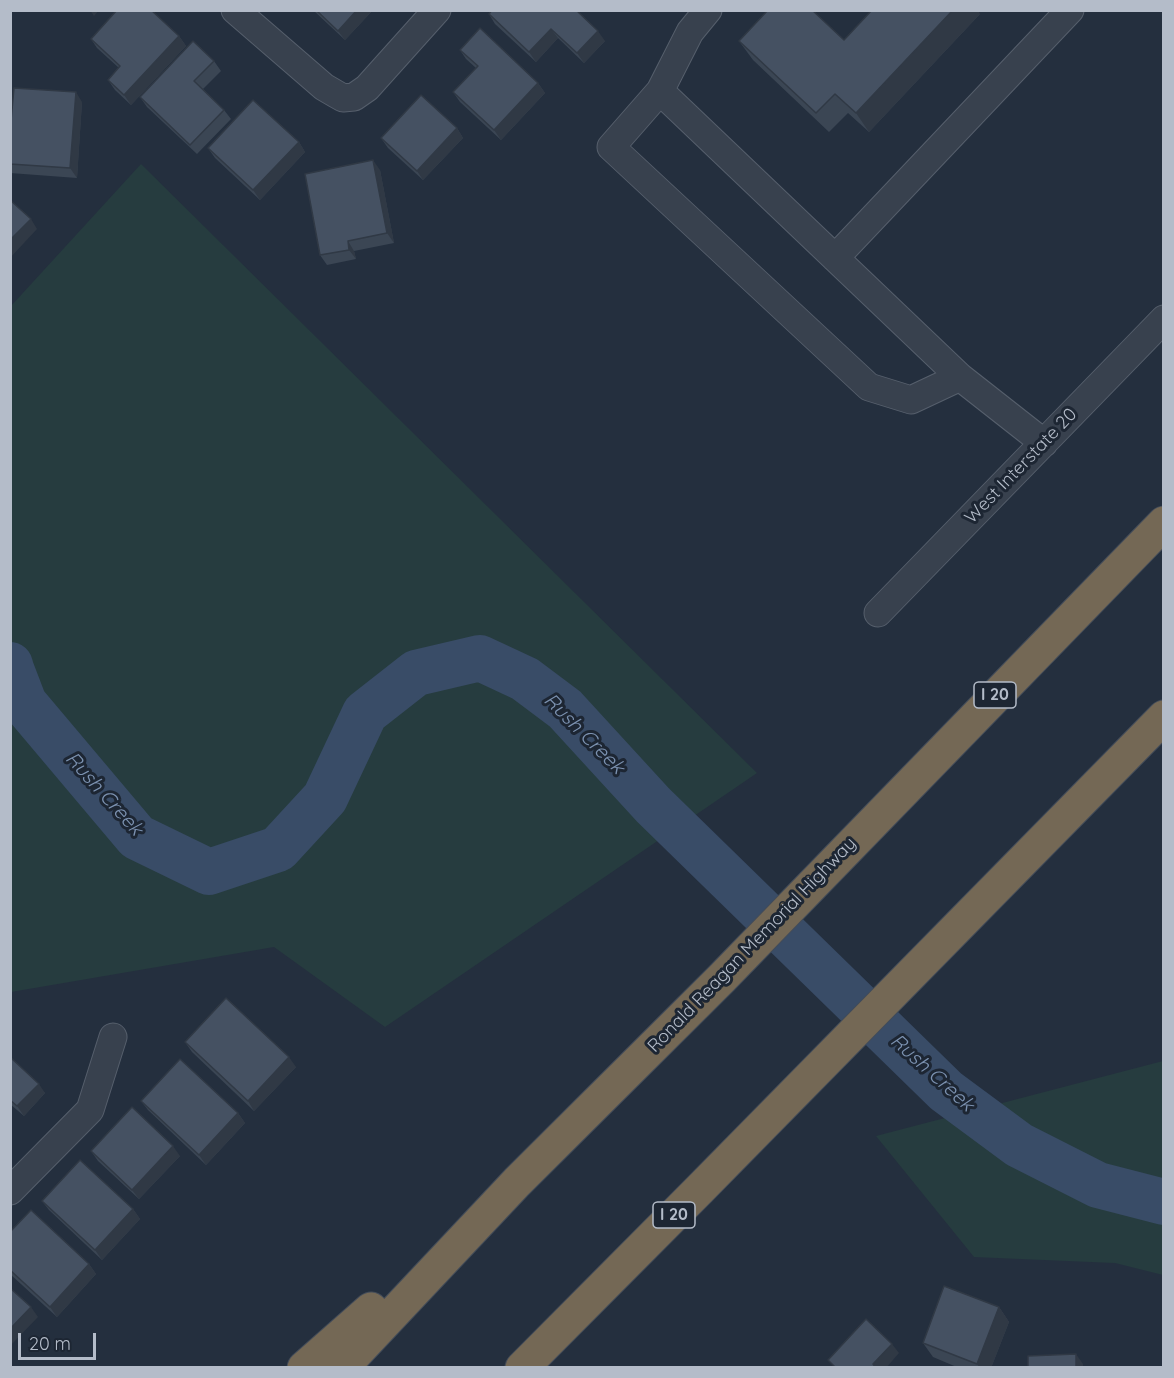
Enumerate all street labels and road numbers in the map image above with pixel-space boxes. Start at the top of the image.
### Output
street label: West Interstate 20 [960,404,1082,528]
road number: I 20 [974,682,1016,708]
street label: Ronald Reagan Memorial Highway [643,833,861,1057]
road number: I 20 [653,1202,695,1228]

